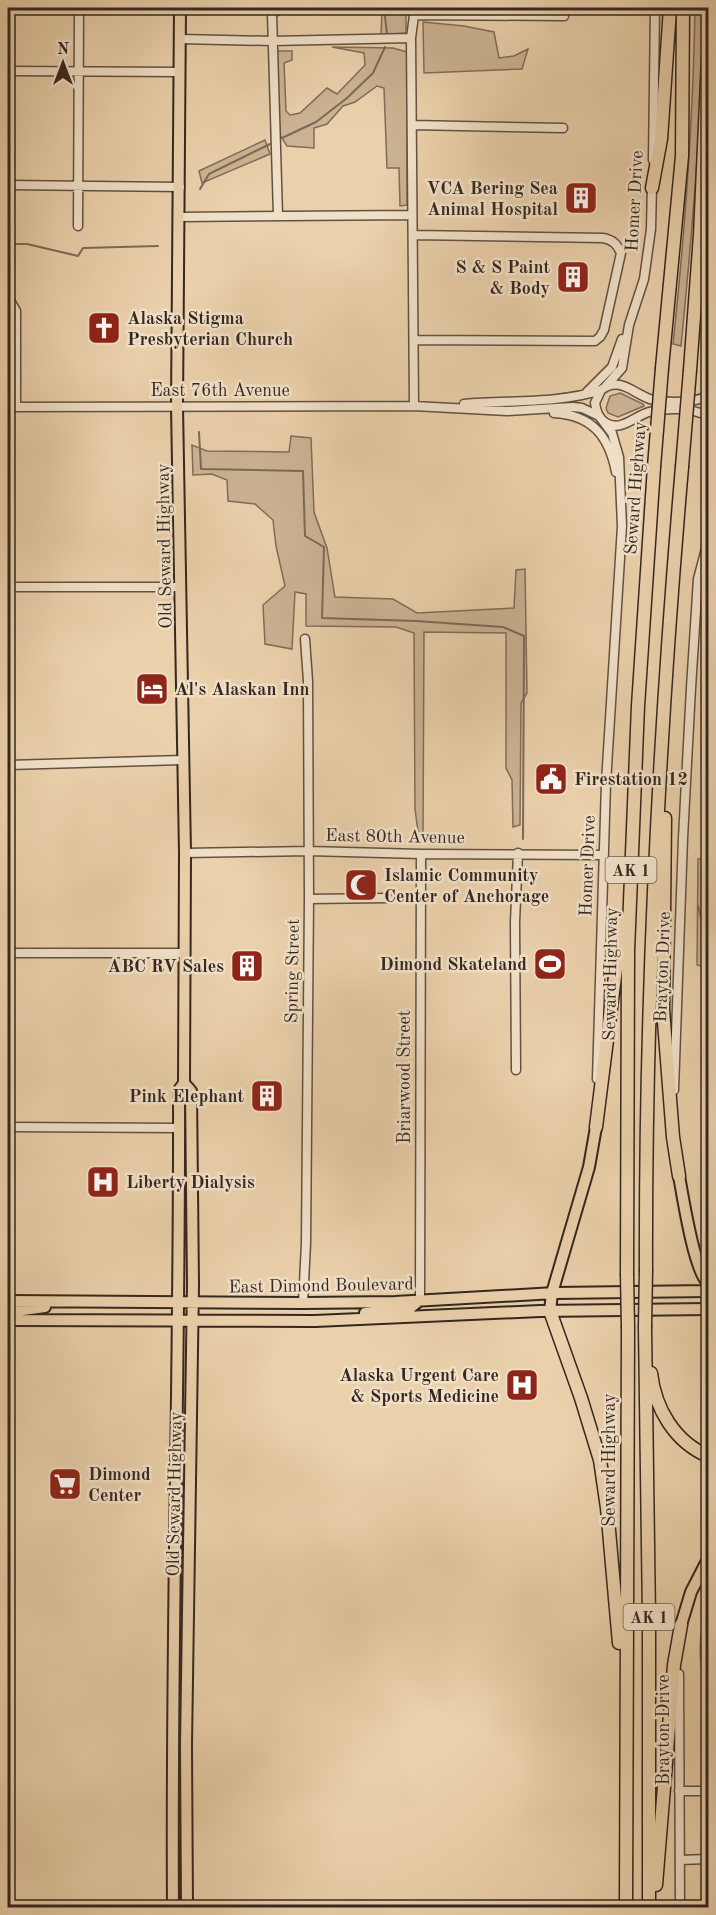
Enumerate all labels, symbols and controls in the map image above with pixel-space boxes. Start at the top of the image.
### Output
north arrow [33,33,93,93]
text: N [57,42,70,58]
street label: Homer Drive [623,150,647,252]
place label: VCA Bering Sea Animal Hospital [426,180,558,219]
building icon: VCA Bering Sea Animal Hospital [563,180,599,216]
place label: S & S Paint & Body [456,259,550,298]
building icon: S & S Paint & Body [555,259,591,295]
church icon: Alaska Stigma Presbyterian Church [86,310,122,346]
place label: Alaska Stigma Presbyterian Church [127,310,293,349]
street label: East 76th Avenue [150,382,290,400]
street label: Seward Highway [622,420,650,555]
street label: Old Seward Highway [155,463,175,629]
hotel icon: Al's Alaskan Inn [134,671,170,707]
place label: Al's Alaskan Inn [175,681,309,699]
public building icon: Firestation 12 [533,761,569,797]
place label: Firestation 12 [574,771,688,789]
street label: Homer Drive [577,815,599,917]
street label: East 80th Avenue [325,827,465,847]
road number: AK 1 [606,857,656,883]
mosque icon: Islamic Community Center of Anchorage [343,867,379,903]
place label: Islamic Community Center of Anchorage [384,867,549,906]
street label: Seward Highway [601,907,621,1041]
street label: Brayton Drive [652,911,674,1023]
street label: Spring Street [283,918,303,1024]
sports icon: Dimond Skateland [532,946,568,982]
building icon: ABC RV Sales [229,948,265,984]
place label: Dimond Skateland [380,956,527,974]
place label: ABC RV Sales [108,958,224,976]
street label: Briarwood Street [396,1010,414,1144]
building icon: Pink Elephant [249,1078,285,1114]
place label: Pink Elephant [129,1088,244,1106]
hospital icon: Liberty Dialysis [85,1164,121,1200]
place label: Liberty Dialysis [126,1174,255,1192]
street label: East Dimond Boulevard [228,1275,414,1297]
place label: Alaska Urgent Care & Sports Medicine [339,1367,499,1406]
hospital icon: Alaska Urgent Care & Sports Medicine [504,1367,540,1403]
street label: Seward Highway [601,1393,619,1527]
street label: Old Seward Highway [165,1411,185,1577]
supermarket icon: Dimond Center [47,1466,83,1502]
place label: Dimond Center [88,1466,151,1505]
road number: AK 1 [624,1604,674,1630]
street label: Brayton Drive [655,1674,673,1786]

